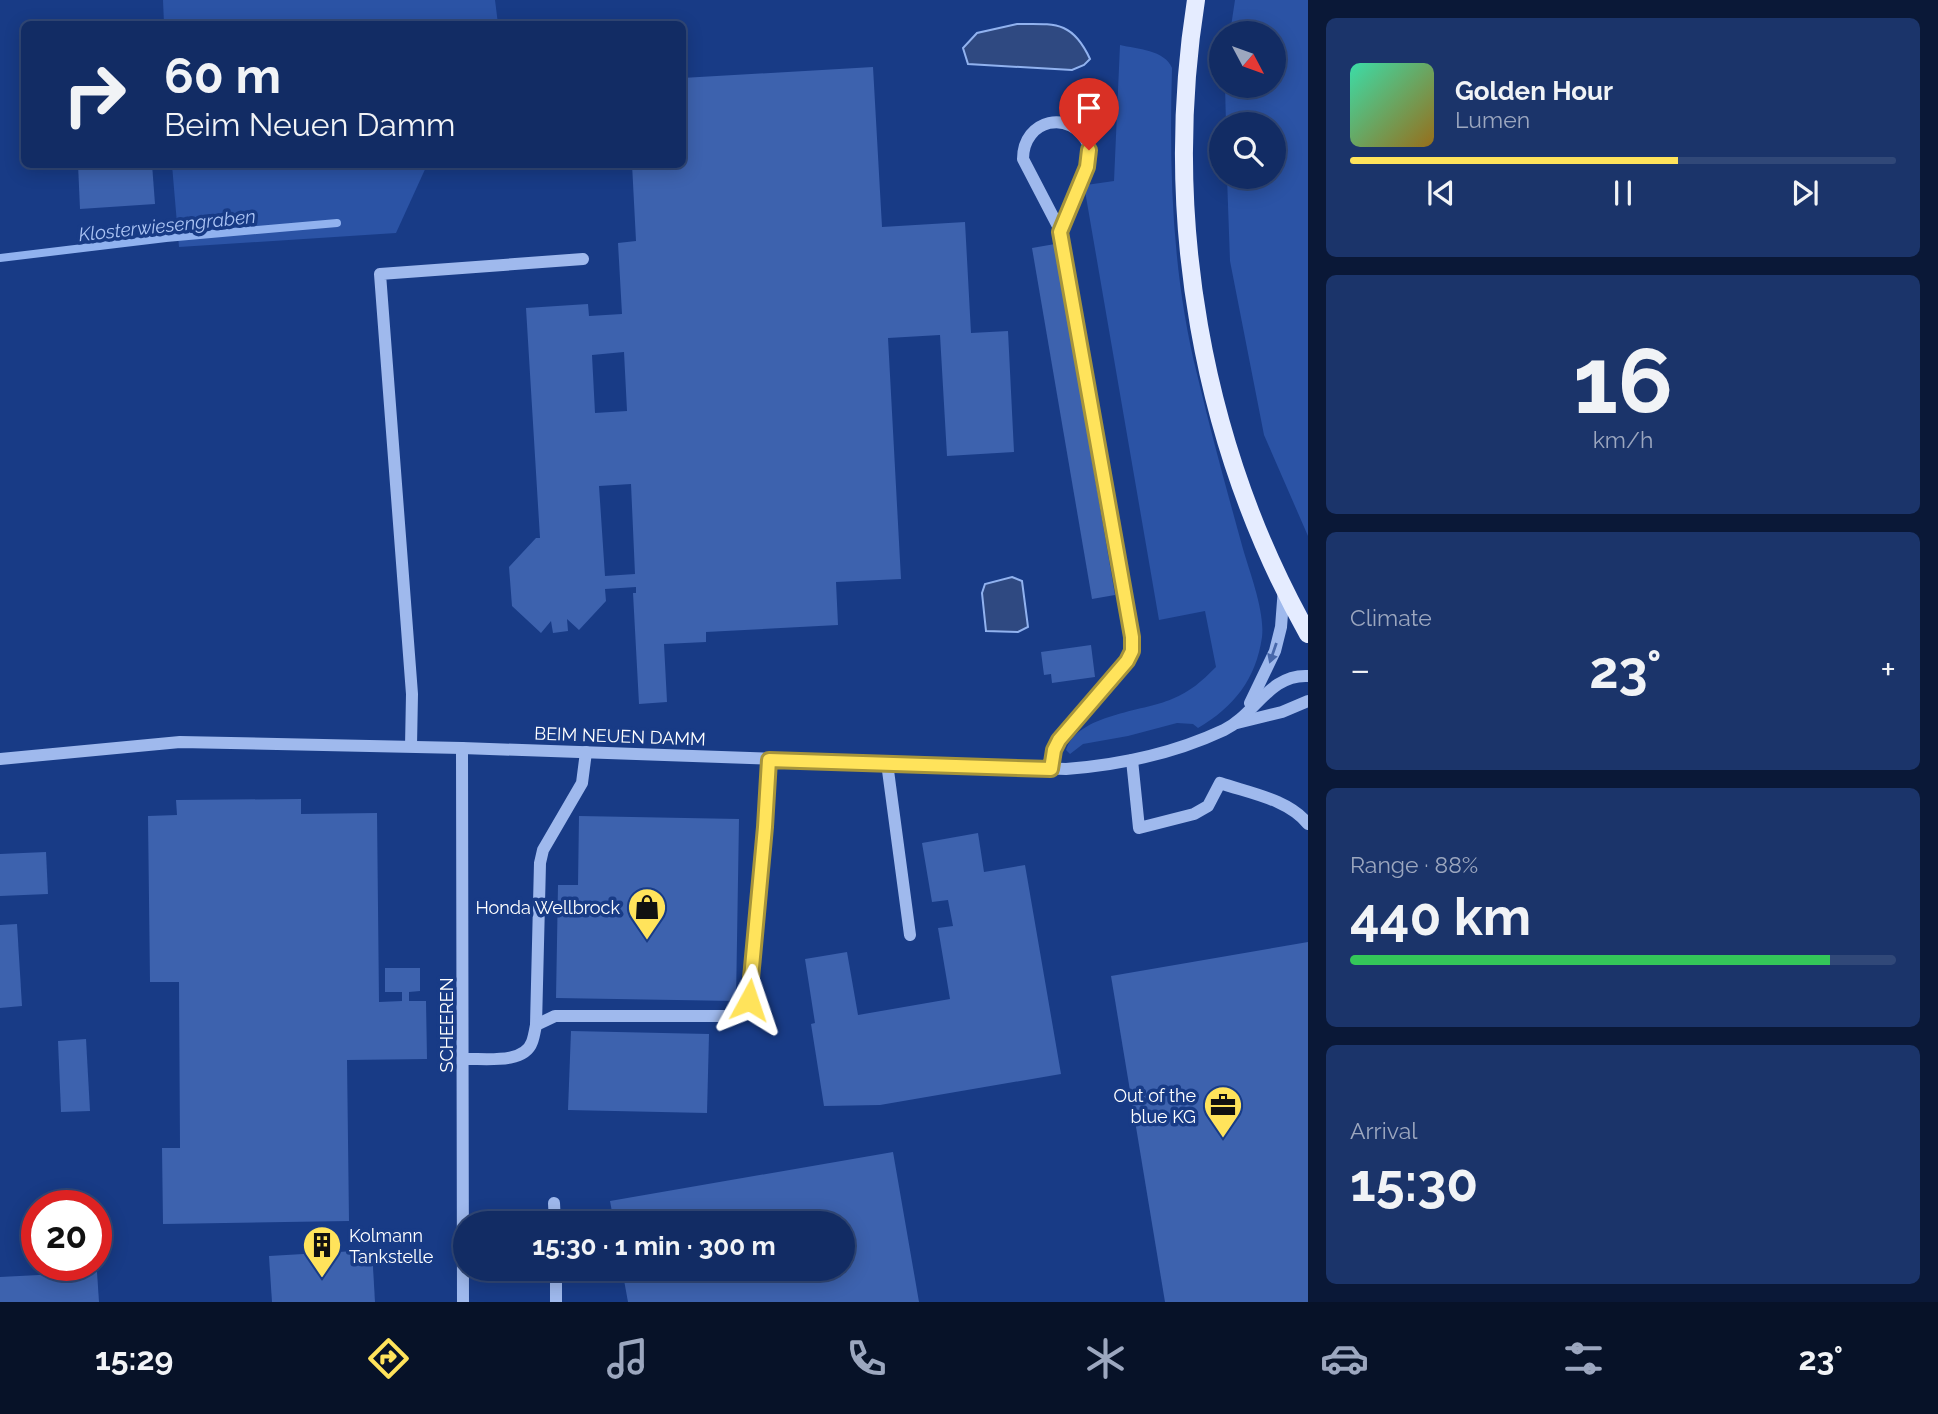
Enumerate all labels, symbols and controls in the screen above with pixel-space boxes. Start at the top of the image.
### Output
north arrow [1209,21,1286,98]
map controls [1209,21,1286,189]
text: 60 m [164,47,281,104]
icon: right [49,49,140,140]
text: Golden Hour [1455,76,1613,106]
pin [1059,78,1119,150]
icon: arrive [1070,89,1108,127]
text: Beim Neuen Damm [164,106,456,143]
text: Lumen [1455,106,1530,133]
button: search [1209,112,1286,189]
icon: previous [1422,174,1460,212]
icon: pause [1604,174,1642,212]
icon: next [1786,174,1824,212]
water label: Klosterwiesengraben [77,205,257,245]
text: 16 [1573,327,1673,434]
text: km/h [1593,426,1653,453]
text: Climate [1350,604,1432,631]
text: 23° [1589,639,1662,700]
one-way arrow [1267,643,1278,664]
text: − [1350,647,1370,692]
text: + [1880,647,1896,692]
street label: BEIM NEUEN DAMM [534,723,706,749]
text: Range · 88% [1350,851,1478,878]
shop icon: Honda Wellbrock [626,886,668,941]
text: 440 km [1350,886,1531,947]
place label: Honda Wellbrock [475,897,620,918]
position arrow [712,963,786,1037]
street label: SCHEEREN [436,977,457,1073]
office icon: Out of the blue KG [1202,1084,1244,1139]
place label: Out of the blue KG [1113,1085,1196,1127]
text: Arrival [1350,1117,1417,1144]
text: 15:30 [1350,1152,1478,1213]
speed limit sign: 20 [21,1190,112,1281]
building icon: Kolmann Tankstelle [301,1224,343,1279]
place label: Kolmann Tankstelle [349,1225,434,1267]
text: 15:30 · 1 min · 300 m [532,1231,776,1261]
icon: directions [364,1334,413,1383]
icon: music [603,1334,652,1383]
icon: phone [842,1334,891,1383]
icon: climate [1081,1334,1130,1383]
icon: car [1320,1334,1369,1383]
icon: filters [1559,1334,1608,1383]
text: 15:29 [95,1340,173,1377]
text: 23° [1798,1340,1843,1377]

